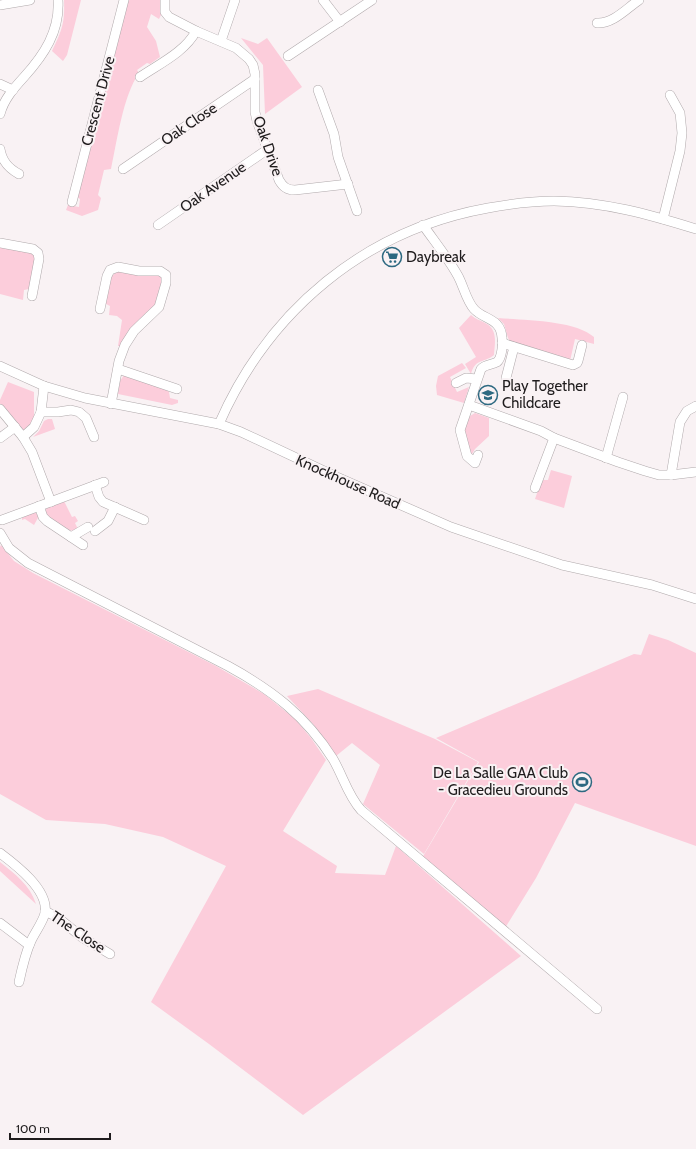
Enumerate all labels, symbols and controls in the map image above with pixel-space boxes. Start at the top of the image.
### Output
street label: Crescent Drive [77,54,119,148]
street label: Oak Close [158,99,221,149]
street label: Oak Drive [249,114,287,179]
street label: Oak Avenue [177,158,250,216]
supermarket icon: Daybreak [381,246,403,268]
place label: Daybreak [406,248,466,266]
place label: Play Together Childcare [502,377,588,412]
school or university icon: Play Together Childcare [477,384,499,406]
street label: Knockhouse Road [293,451,403,513]
place label: De La Salle GAA Club - Gracedieu Grounds [433,764,568,799]
sports icon: De La Salle GAA Club - Gracedieu Grounds [571,771,593,793]
street label: The Close [47,907,109,957]
scale bar [10,1115,110,1141]
text: 100 m [16,1121,50,1136]

